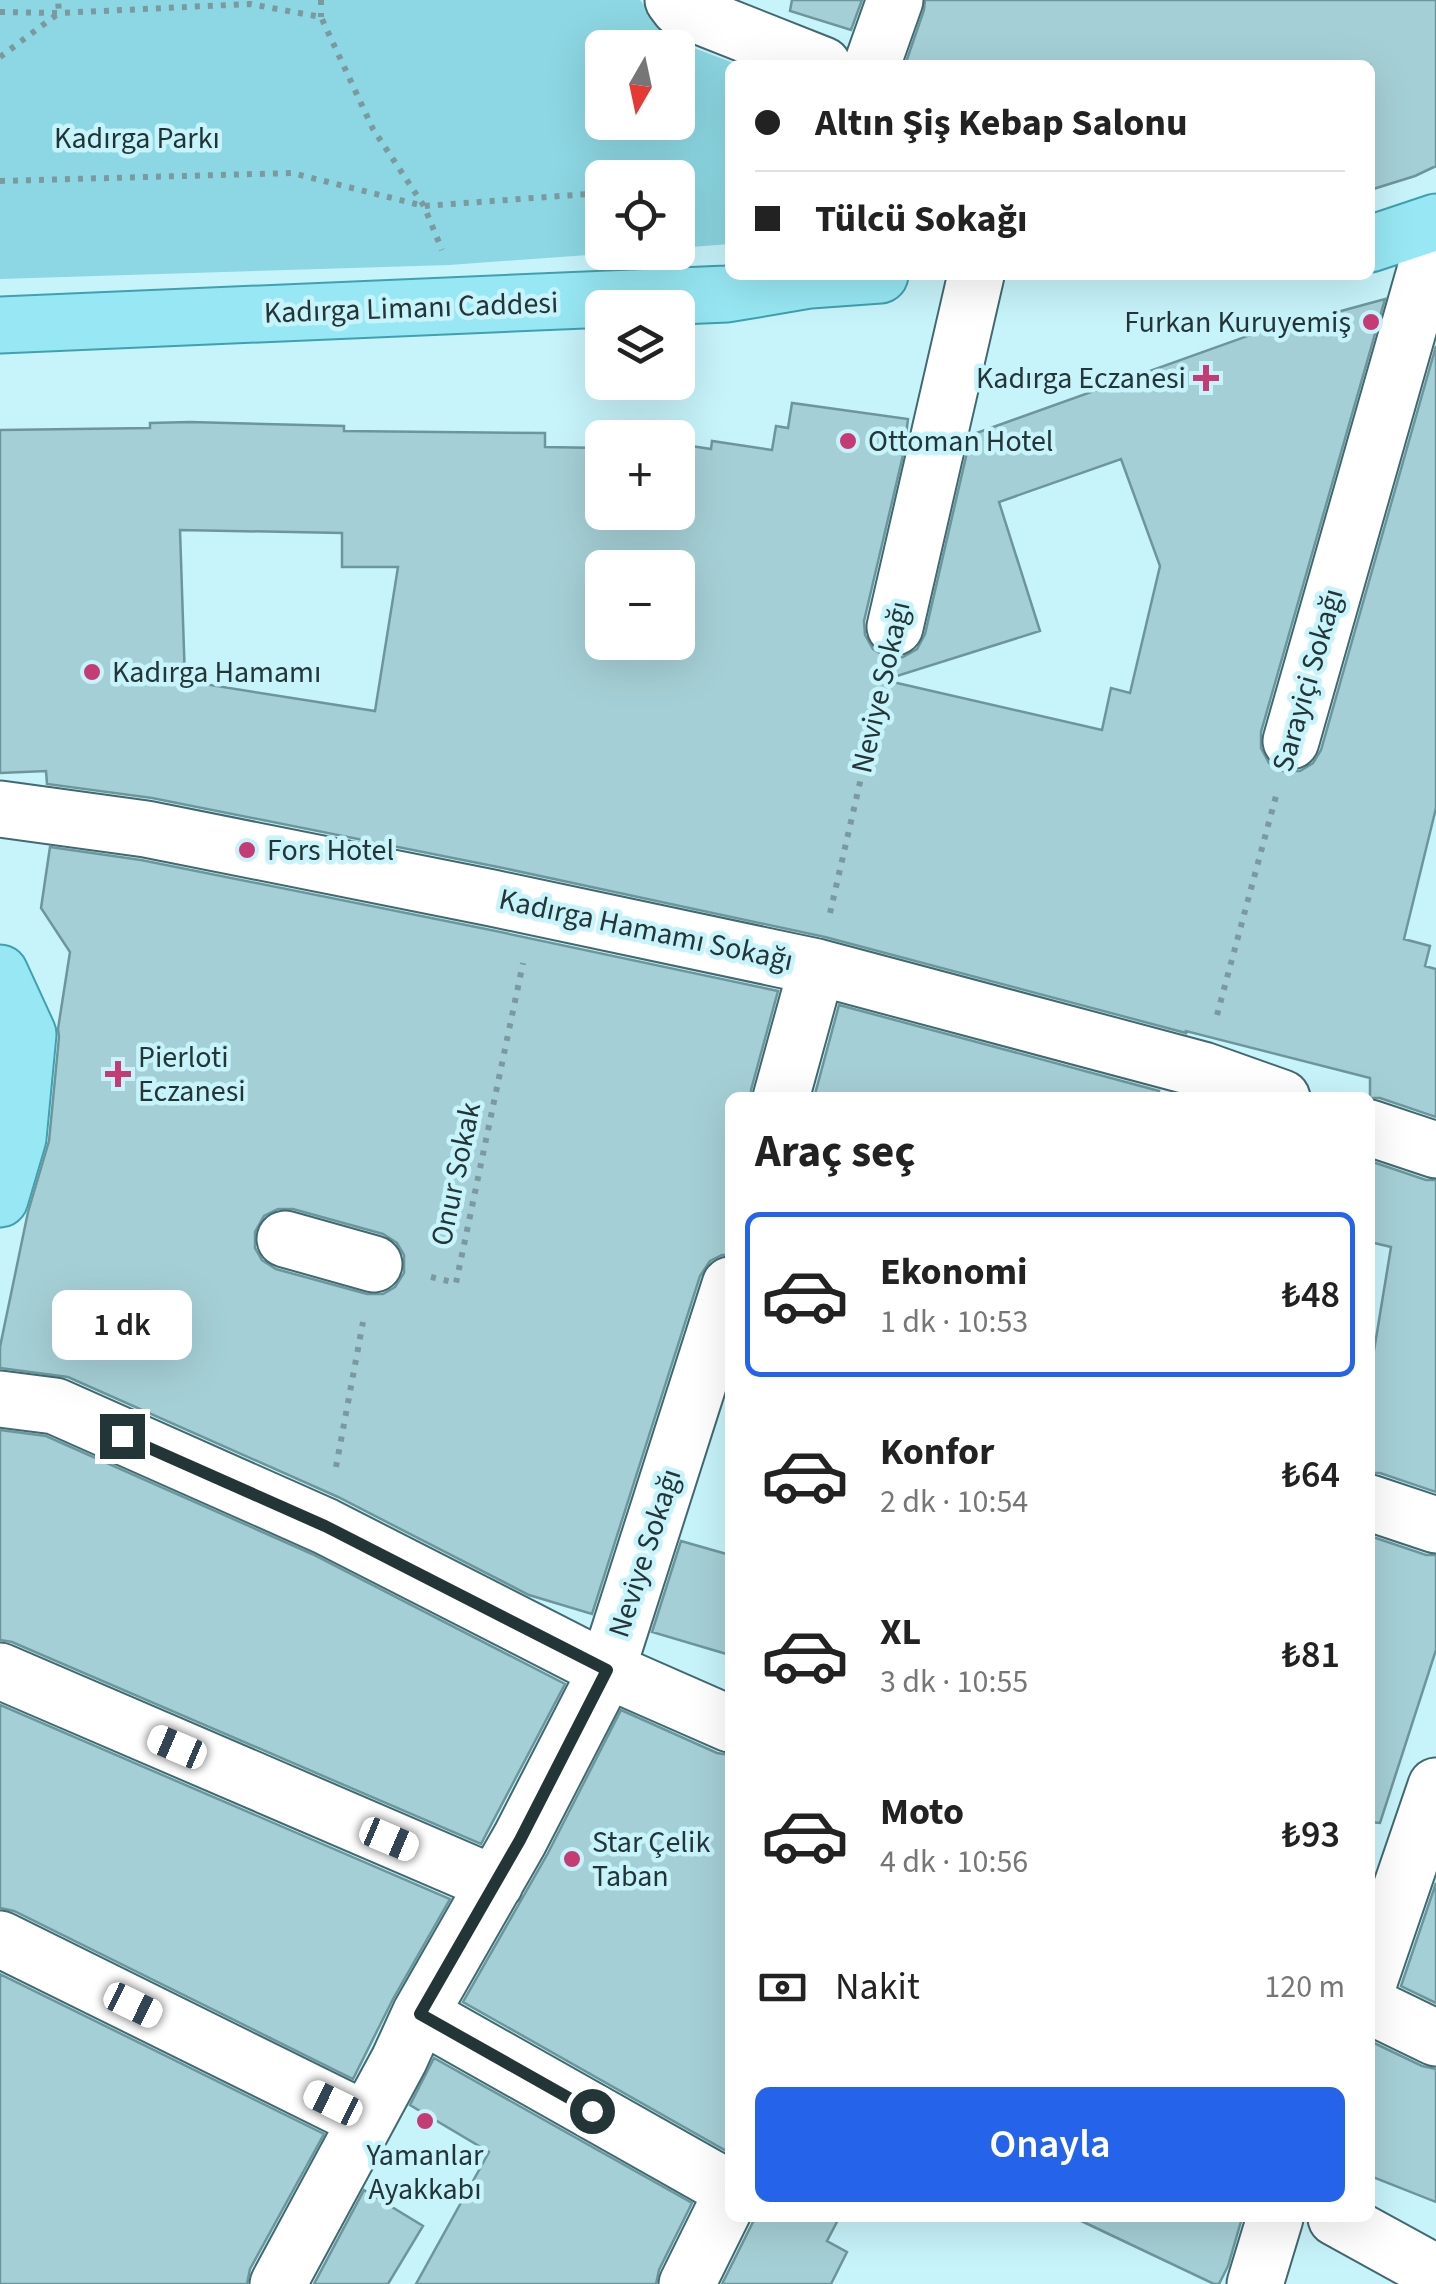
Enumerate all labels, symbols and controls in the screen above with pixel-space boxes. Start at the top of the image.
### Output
north arrow [585,30,695,140]
map controls [585,30,695,660]
text: Altın Şiş Kebap Salonu [815,96,1188,150]
park label: Kadırga Parkı [54,117,220,160]
button: locate [585,160,695,270]
text: Tülcü Sokağı [815,192,1027,246]
street label: Kadırga Limanı Caddesi [263,281,559,335]
button: layers [585,290,695,400]
place label: Furkan Kuruyemiş [1124,301,1351,344]
marker: Furkan Kuruyemiş [1360,311,1382,333]
place label: Kadırga Eczanesi [976,357,1186,400]
marker: Kadırga Eczanesi [1195,367,1217,389]
button: + [585,420,695,530]
place label: Ottoman Hotel [868,420,1053,463]
marker: Ottoman Hotel [837,430,859,452]
button: − [585,550,695,660]
street label: Sarayiçi Sokağı [1261,583,1355,777]
street label: Neviye Sokağı [840,597,922,777]
place label: Kadırga Hamamı [112,651,321,694]
marker: Kadırga Hamamı [81,661,103,683]
place label: Fors Hotel [267,829,394,872]
marker: Fors Hotel [236,839,258,861]
street label: Kadırga Hamamı Sokağı [495,878,797,982]
place label: Pierloti Eczanesi [138,1036,246,1113]
marker: Pierloti Eczanesi [107,1063,129,1085]
street label: Onur Sokak [420,1098,492,1250]
text: Araç seç [755,1120,915,1184]
text: Ekonomi [880,1245,1028,1299]
icon: car [760,1250,850,1340]
text: ₺48 [1282,1268,1340,1322]
callout: 1 dk [52,1291,192,1361]
text: 1 dk · 10:53 [880,1299,1028,1345]
text: 1 dk [93,1302,151,1348]
route end [100,1414,145,1459]
text: Konfor [880,1425,994,1479]
icon: car [760,1430,850,1520]
text: ₺64 [1282,1448,1340,1502]
street label: Neviye Sokağı [597,1463,693,1643]
text: 2 dk · 10:54 [880,1479,1028,1525]
text: XL [880,1605,921,1659]
icon: car [760,1610,850,1700]
text: ₺81 [1282,1628,1340,1682]
text: 3 dk · 10:55 [880,1659,1028,1705]
car [144,1721,210,1773]
text: Moto [880,1785,964,1839]
icon: car [760,1790,850,1880]
text: ₺93 [1282,1808,1340,1862]
car [356,1813,422,1865]
place label: Star Çelik Taban [592,1821,710,1898]
text: 4 dk · 10:56 [880,1839,1028,1885]
marker: Star Çelik Taban [561,1848,583,1870]
icon: cash [755,1960,810,2015]
text: Nakit [835,1960,920,2014]
text: 120 m [1264,1964,1345,2010]
car [99,1978,167,2032]
car [299,2076,367,2130]
button: Onayla [755,2087,1345,2202]
route start [570,2089,615,2134]
marker: Yamanlar Ayakkabı [414,2110,436,2132]
place label: Yamanlar Ayakkabı [366,2134,484,2211]

